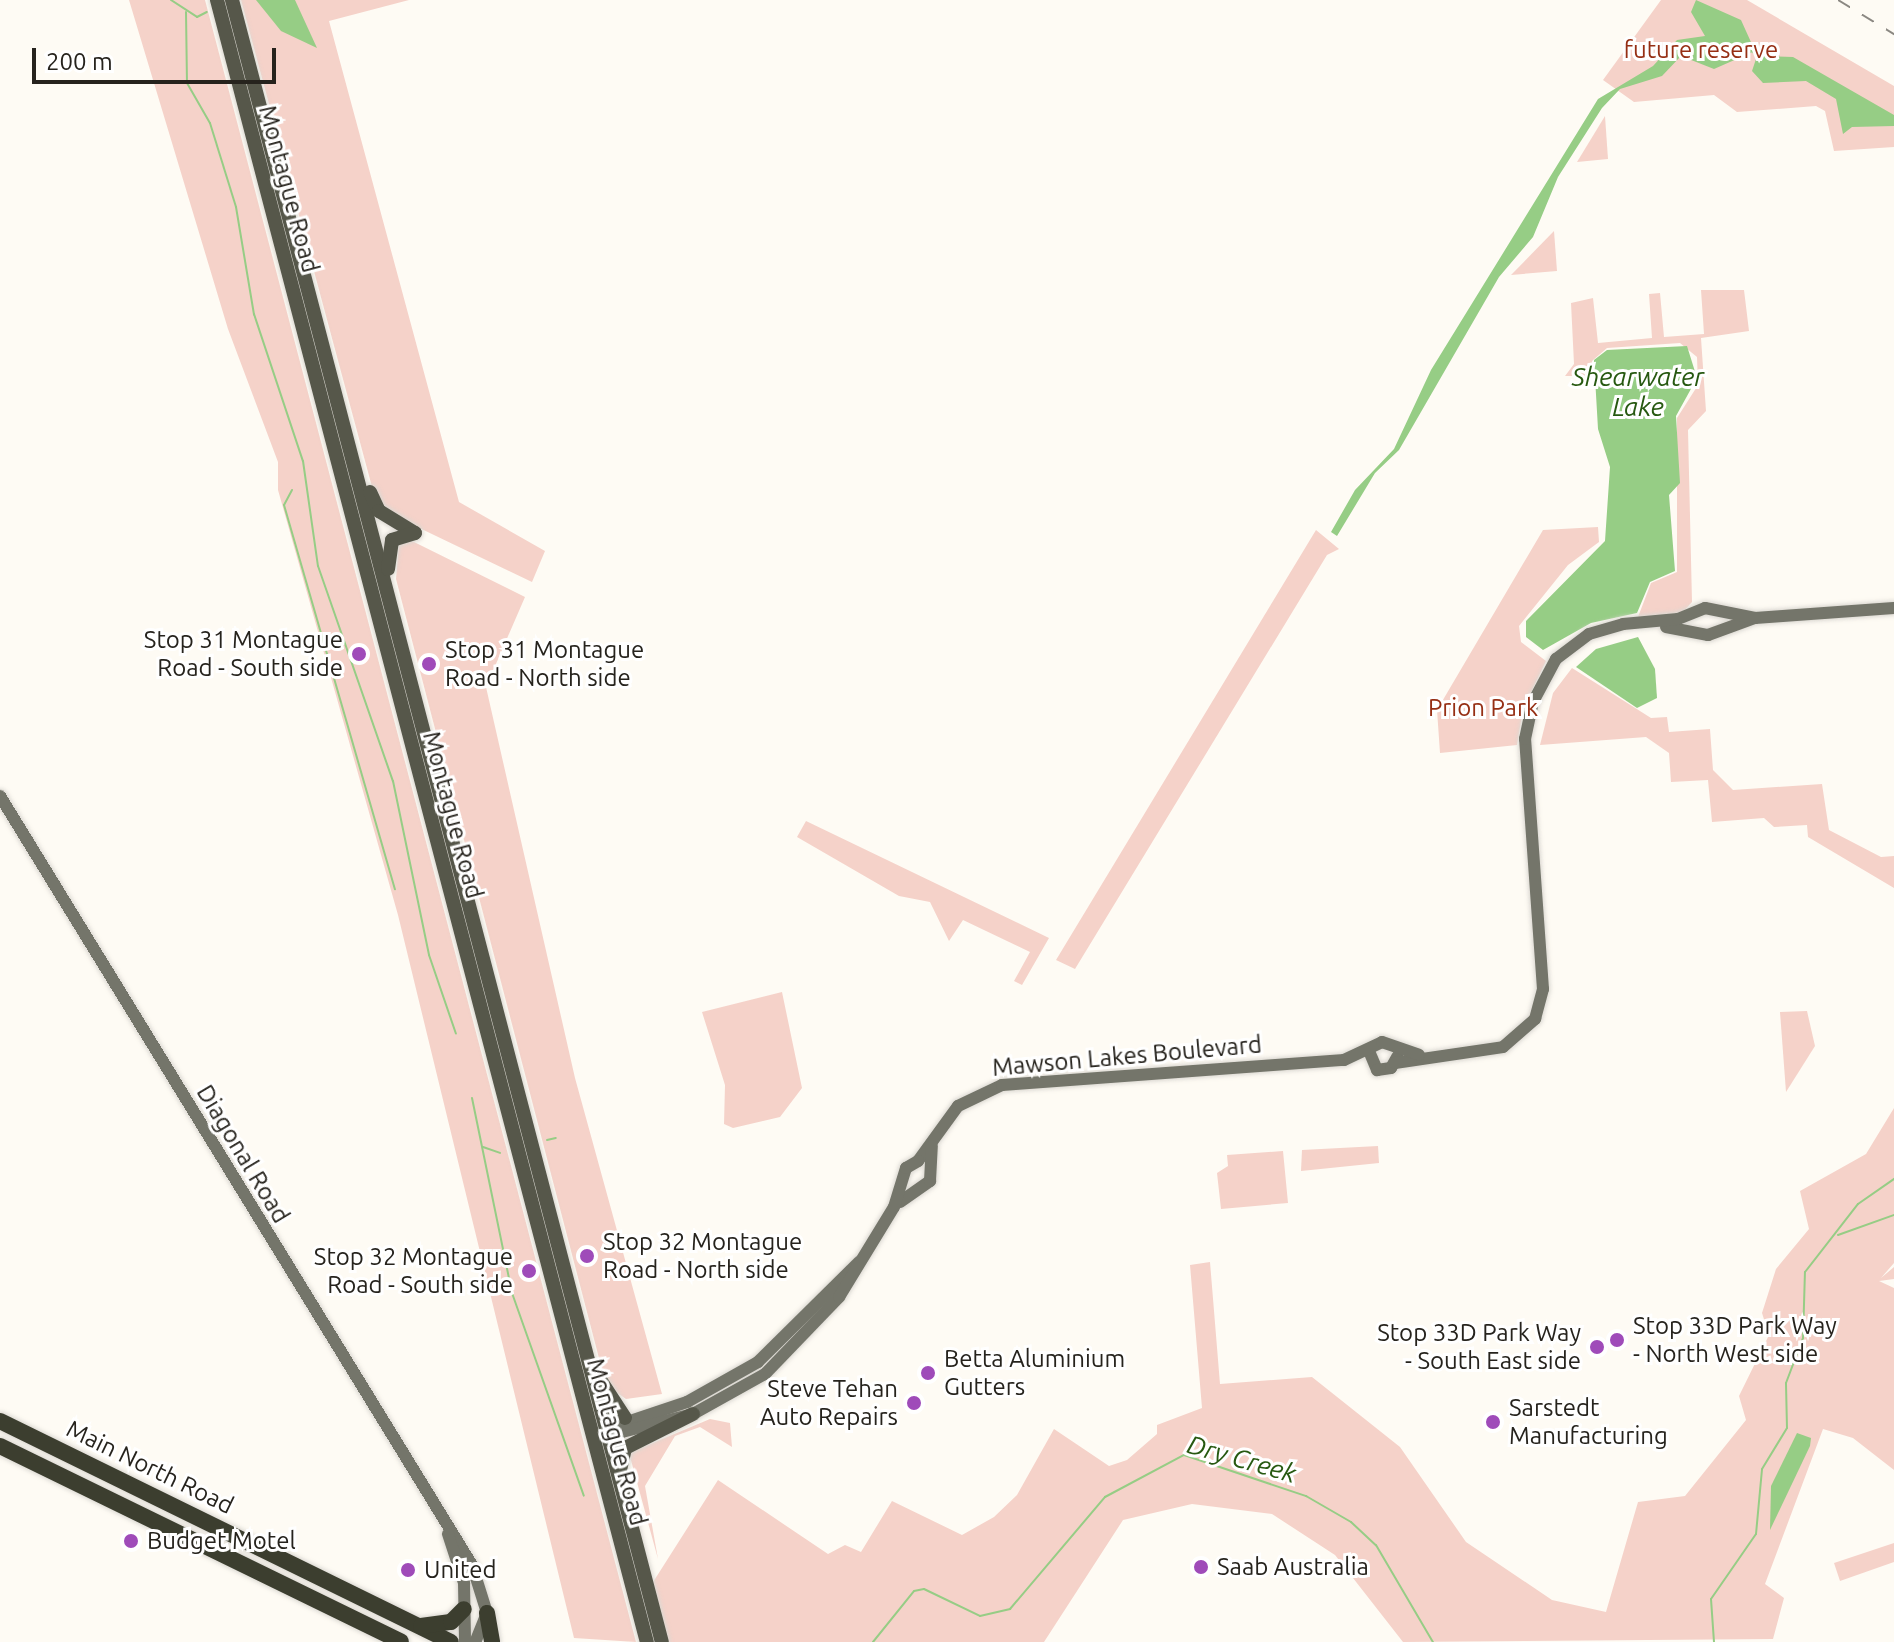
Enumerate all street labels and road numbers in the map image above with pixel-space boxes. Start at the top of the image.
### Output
street label: Montague Road [253,102,325,276]
street label: Montague Road [417,728,489,902]
street label: Mawson Lakes Boulevard [991,1030,1263,1082]
street label: Diagonal Road [190,1080,296,1228]
street label: Montague Road [581,1355,653,1529]
street label: Main North Road [62,1414,238,1520]

